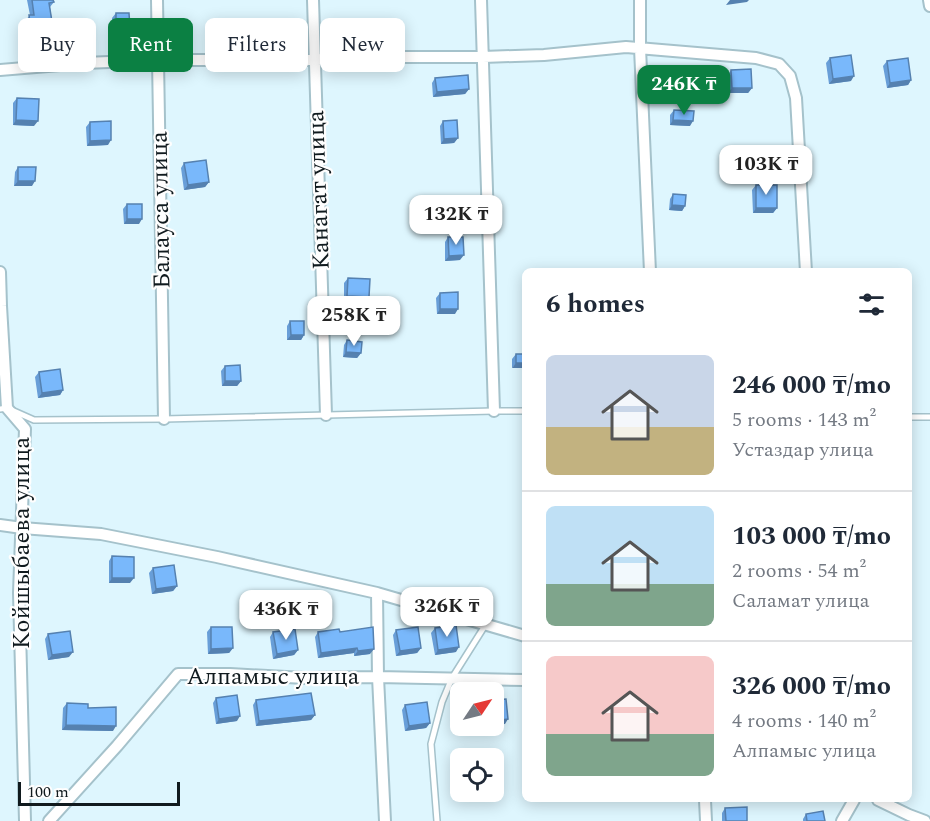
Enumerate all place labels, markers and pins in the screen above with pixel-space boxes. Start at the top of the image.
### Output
pin: 246K ₸ [635,65,733,116]
pin: 103K ₸ [717,145,815,196]
pin: 132K ₸ [407,195,505,246]
pin: 258K ₸ [305,296,403,347]
pin: 326K ₸ [398,587,496,638]
pin: 436K ₸ [237,590,335,641]

